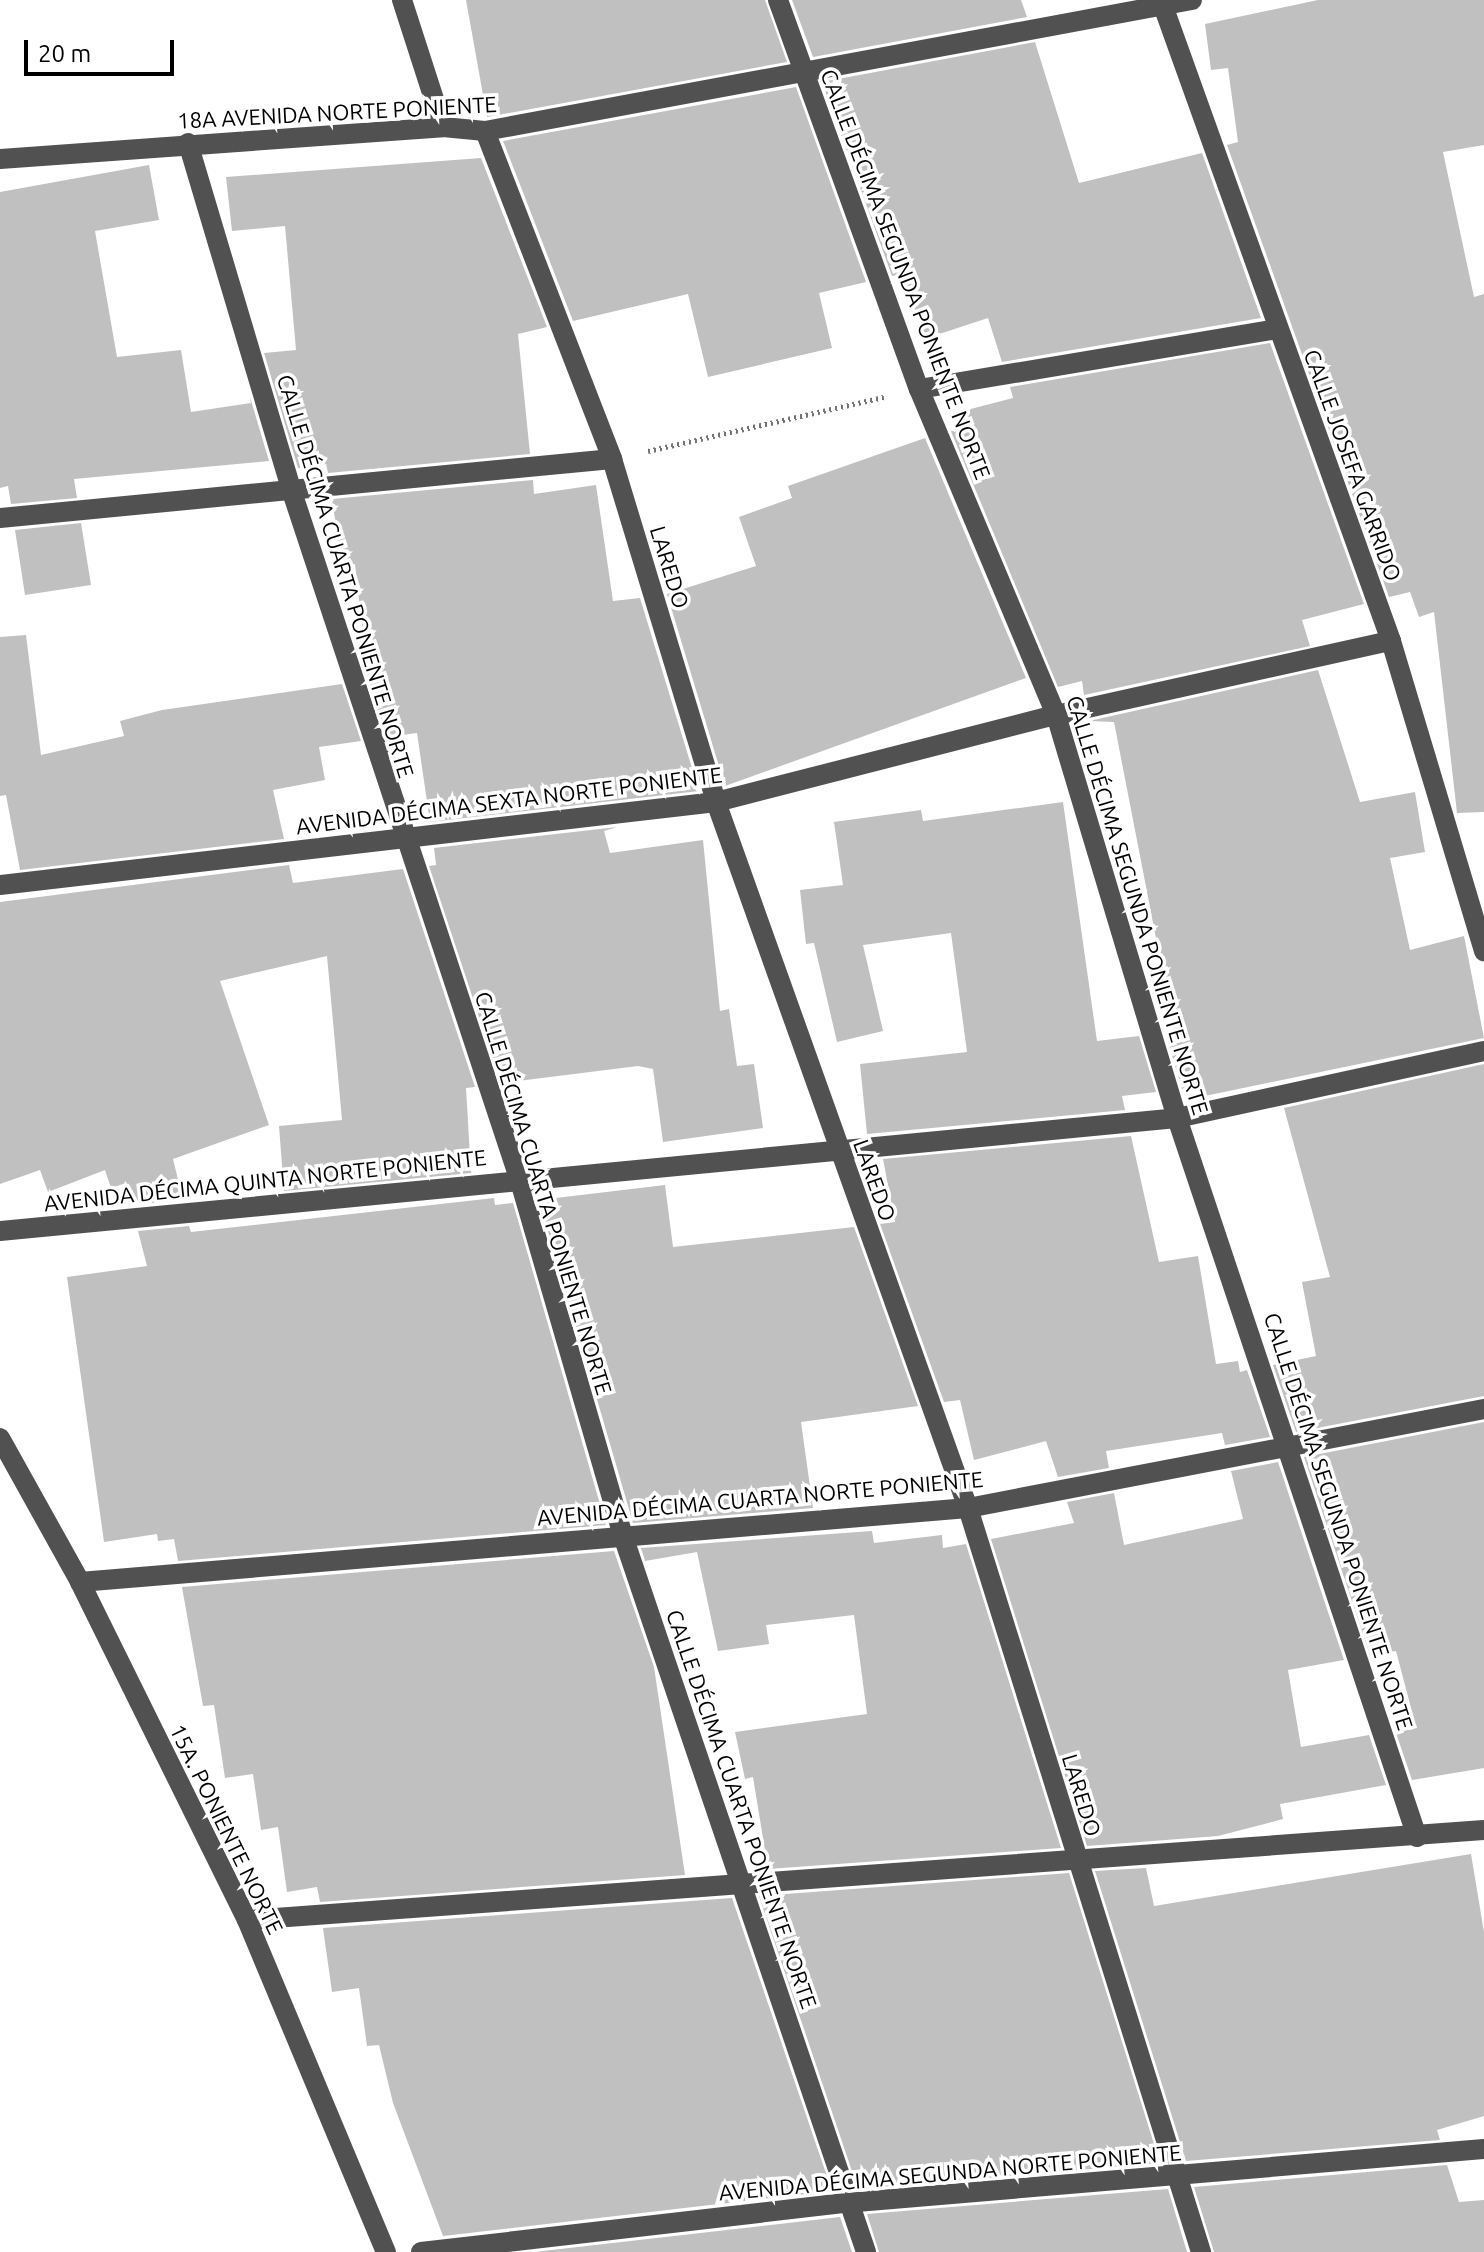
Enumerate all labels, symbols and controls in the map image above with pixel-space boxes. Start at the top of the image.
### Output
scale bar [28,24,178,74]
text: 20 m [38,40,91,67]
street label: CALLE DÉCIMA SEGUNDA PONIENTE NORTE [815,65,997,483]
street label: 18A AVENIDA NORTE PONIENTE [177,90,497,134]
street label: CALLE JOSEFA GARRIDO [1299,346,1407,584]
street label: CALLE DÉCIMA CUARTA PONIENTE NORTE [272,371,420,781]
street label: LAREDO [645,523,695,611]
street label: CALLE DÉCIMA SEGUNDA PONIENTE NORTE [1061,692,1215,1118]
street label: AVENIDA DÉCIMA SEXTA NORTE PONIENTE [294,761,724,839]
street label: CALLE DÉCIMA CUARTA PONIENTE NORTE [470,988,618,1398]
street label: LAREDO [848,1136,902,1224]
street label: AVENIDA DÉCIMA QUINTA NORTE PONIENTE [43,1144,487,1216]
street label: CALLE DÉCIMA SEGUNDA PONIENTE NORTE [1259,1309,1419,1733]
street label: AVENIDA DÉCIMA CUARTA NORTE PONIENTE [536,1465,984,1531]
street label: CALLE DÉCIMA CUARTA PONIENTE NORTE [661,1606,823,2012]
street label: 15A. PONIENTE NORTE [165,1720,289,1938]
street label: LAREDO [1057,1751,1107,1839]
street label: AVENIDA DÉCIMA SEGUNDA NORTE PONIENTE [718,2139,1182,2205]

